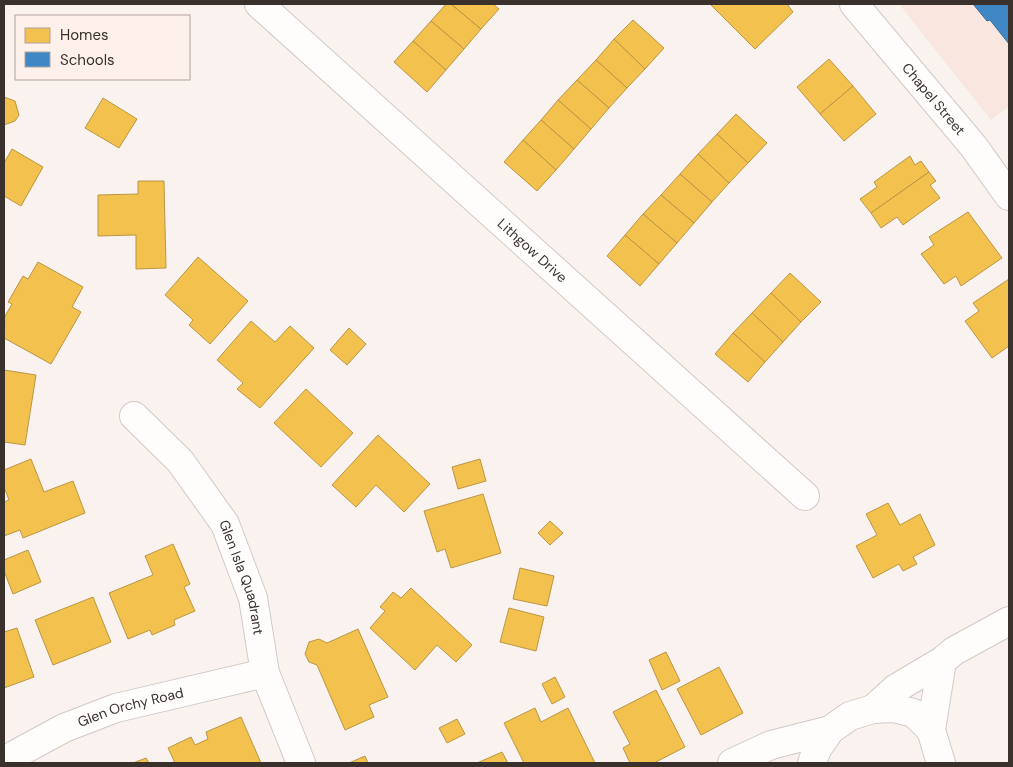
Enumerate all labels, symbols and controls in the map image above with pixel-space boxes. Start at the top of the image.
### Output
legend [15,15,190,80]
text: Homes [60,25,109,45]
text: Schools [60,50,115,70]
street label: Chapel Street [898,59,969,139]
street label: Lithgow Drive [494,214,571,286]
street label: Glen Isla Quadrant [215,517,268,636]
street label: Glen Orchy Road [75,683,185,731]

